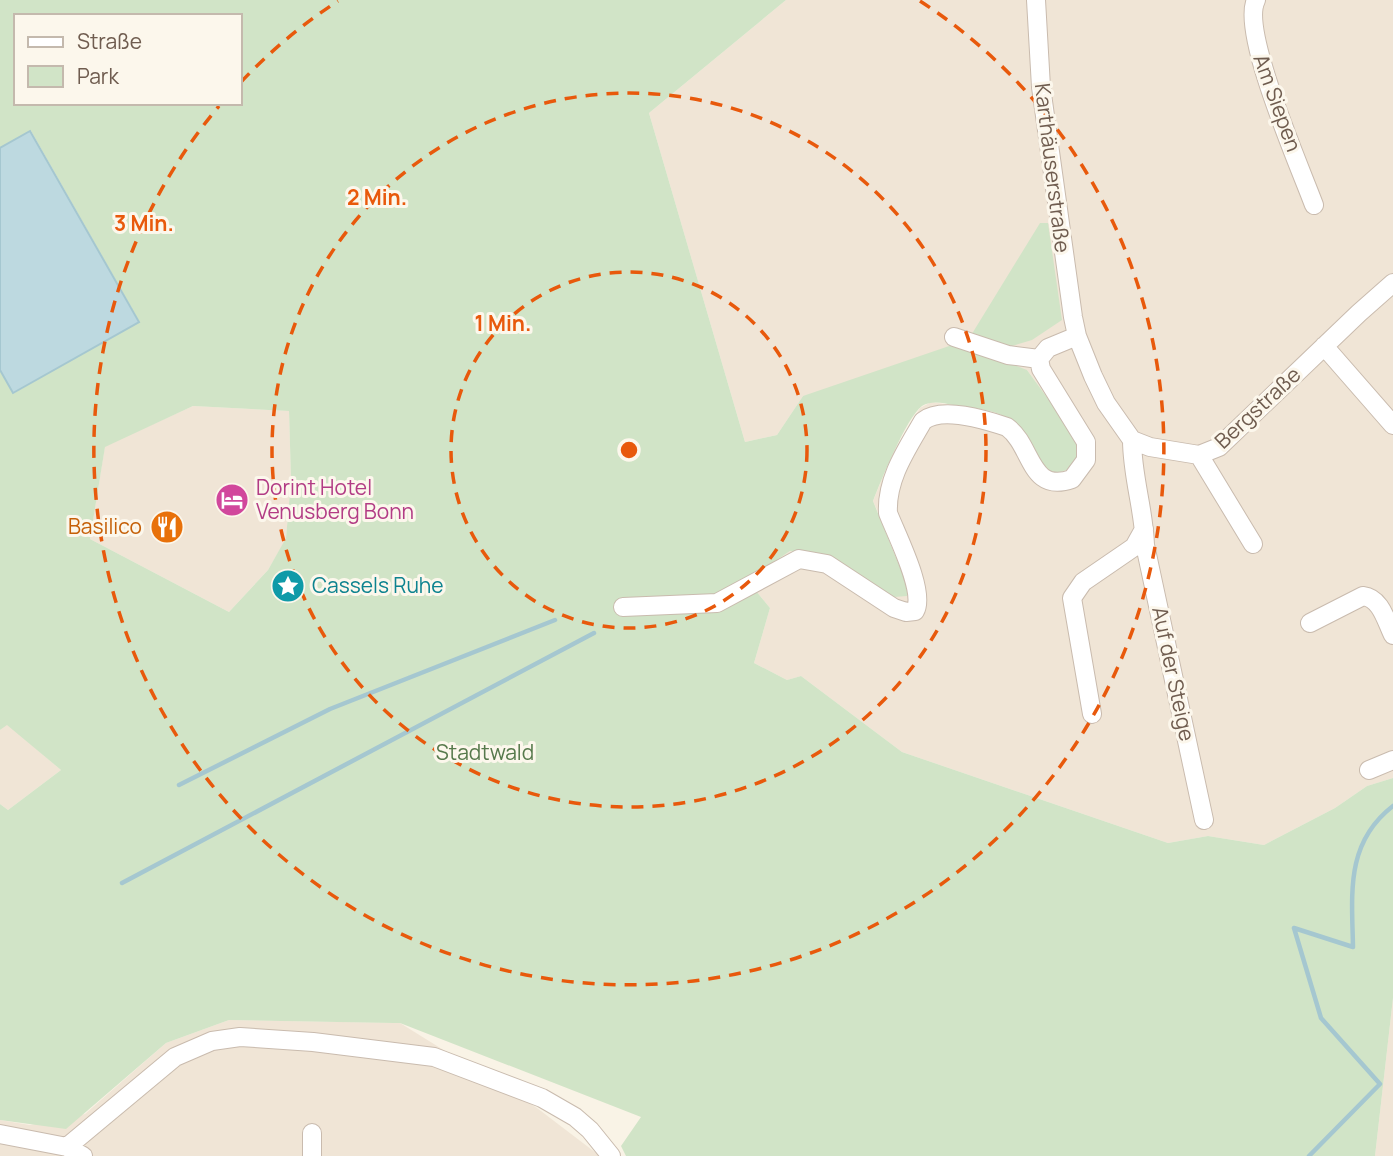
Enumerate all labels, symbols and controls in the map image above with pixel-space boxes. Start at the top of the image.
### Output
legend [14,14,242,105]
text: Straße [77,27,142,55]
street label: Am Siepen [1247,50,1309,155]
text: Park [77,62,119,90]
street label: Karthäuserstraße [1029,82,1077,254]
text: 2 Min. [347,183,407,211]
text: 3 Min. [114,209,174,237]
text: 1 Min. [475,309,531,337]
street label: Bergstraße [1208,360,1306,454]
centre of rings [617,438,641,462]
place label: Dorint Hotel Venusberg Bonn [256,473,414,525]
hotel icon: Dorint Hotel Venusberg Bonn [213,481,251,519]
restaurant icon: Basilico [148,508,186,546]
place label: Basilico [68,512,142,540]
place icon: Cassels Ruhe [269,567,307,605]
place label: Cassels Ruhe [312,571,444,599]
street label: Auf der Steige [1146,604,1202,744]
park label: Stadtwald [436,738,534,766]

